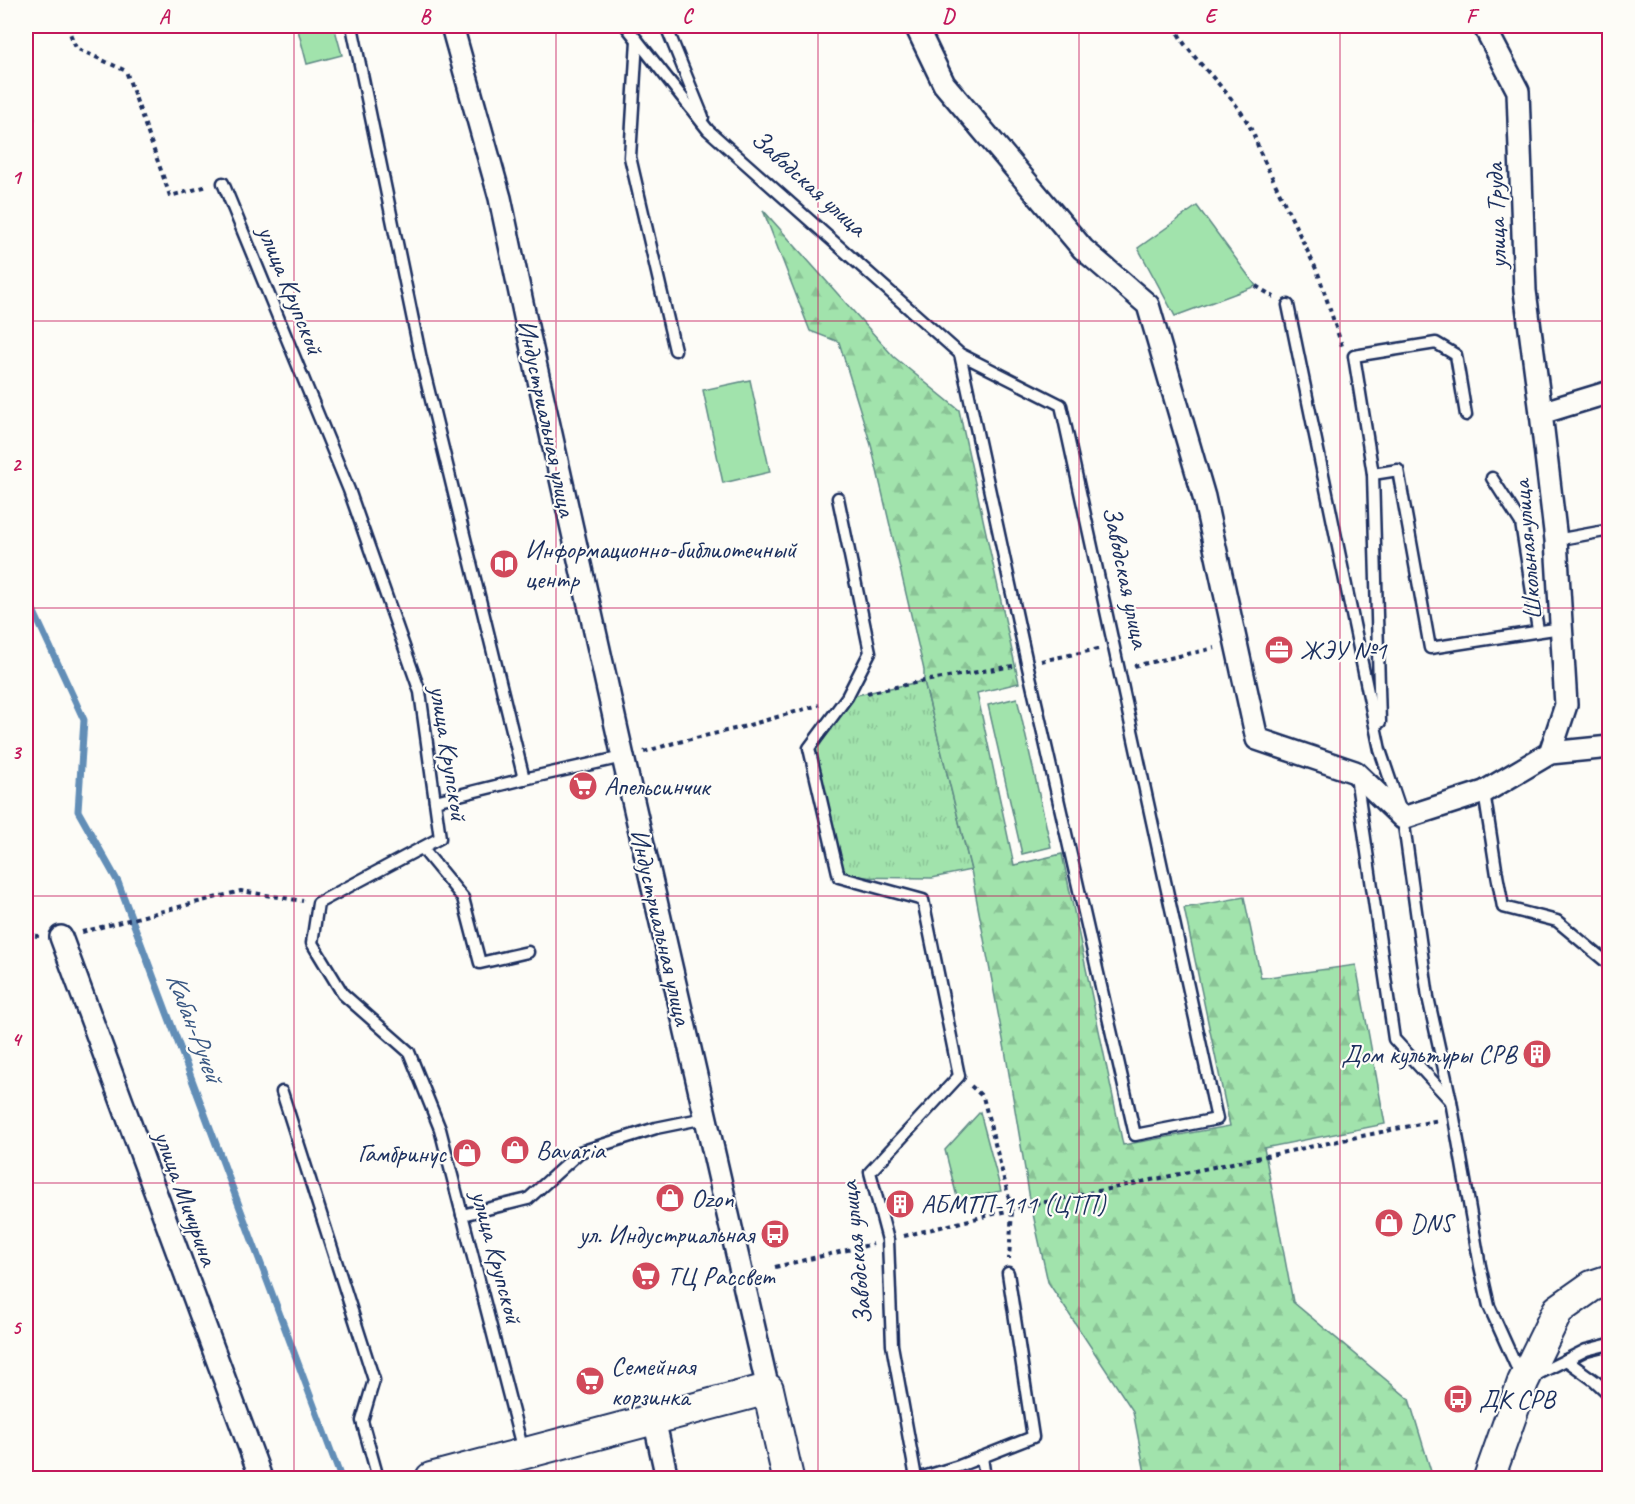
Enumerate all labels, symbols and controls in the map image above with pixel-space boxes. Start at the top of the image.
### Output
text: A [159,4,171,29]
text: B [420,4,432,29]
text: C [682,4,694,29]
text: D [942,4,956,29]
text: E [1205,4,1219,29]
text: F [1466,4,1480,29]
street label: Заводская улица [744,123,875,245]
street label: улица Труда [1478,161,1514,271]
text: 1 [12,165,23,190]
street label: улица Крупской [249,219,333,361]
street label: Индустриальная улица [510,317,584,521]
text: 2 [12,452,23,477]
street label: Школьная улица [1504,476,1550,621]
street label: Заводская улица [1095,503,1157,653]
place label: Информационно-библиотечный центр [525,533,798,596]
library icon: Информационно-библиотечный центр [488,548,520,580]
office icon: ЖЭУ №1 [1263,634,1295,666]
place label: ЖЭУ №1 [1300,634,1388,667]
street label: улица Крупской [422,681,476,825]
text: 3 [12,740,23,765]
supermarket icon: Апельсинчик [567,770,599,802]
place label: Апельсинчик [604,770,712,803]
street label: Индустриальная улица [622,826,700,1030]
water label: Кабан-Ручей [159,968,233,1092]
text: 4 [12,1027,24,1052]
place label: Дом культуры СРВ [1341,1038,1519,1071]
building icon: Дом культуры СРВ [1521,1038,1553,1070]
street label: улица Мичурина [146,1124,226,1272]
shop icon: Bavaria [499,1134,531,1166]
place label: Bavaria [536,1134,607,1167]
place label: Гамбринус [358,1137,447,1170]
shop icon: Гамбринус [451,1137,483,1169]
street label: Заводская улица [832,1178,880,1326]
shop icon: Ozon [654,1182,686,1214]
place label: Ozon [691,1182,734,1215]
street label: улица Крупской [463,1185,531,1329]
building icon: АБМТП-111 (ЦТП) [884,1188,916,1220]
place label: АБМТП-111 (ЦТП) [921,1188,1107,1221]
shop icon: DNS [1373,1207,1405,1239]
place label: DNS [1410,1207,1457,1240]
place label: ул. Индустриальная [577,1218,756,1251]
bus stop icon: ул. Индустриальная [759,1218,791,1250]
supermarket icon: ТЦ Рассвет [630,1260,662,1292]
place label: ТЦ Рассвет [667,1260,776,1293]
text: 5 [12,1315,23,1340]
place label: Семейная корзинка [611,1350,697,1413]
supermarket icon: Семейная корзинка [574,1365,606,1397]
bus stop icon: ДК СРВ [1442,1383,1474,1415]
place label: ДК СРВ [1479,1383,1557,1416]

